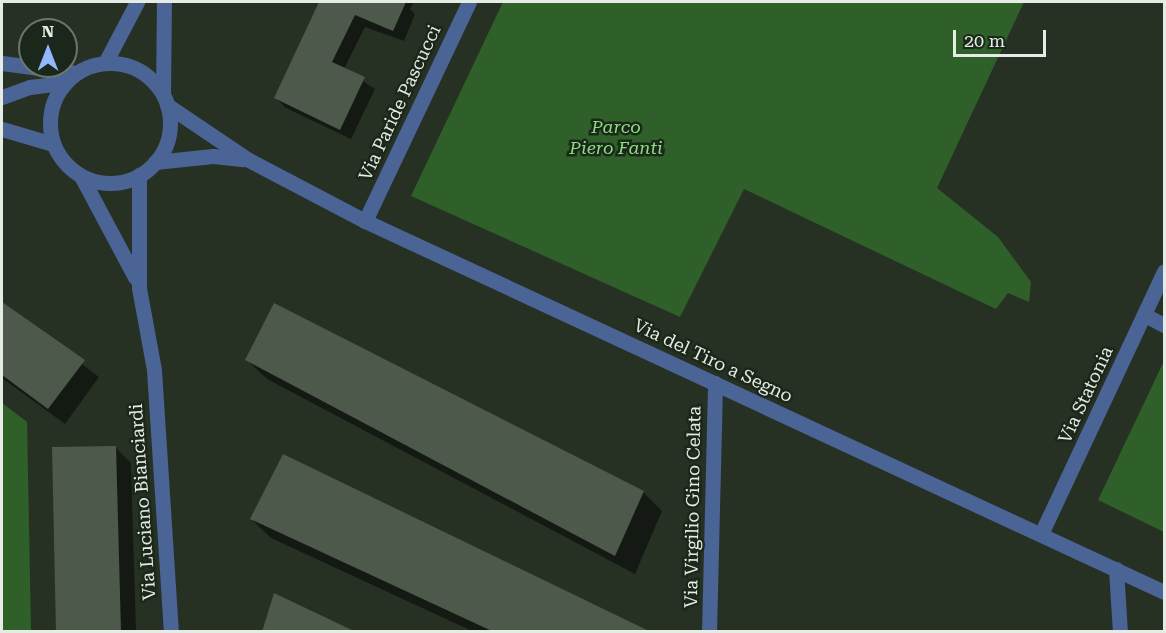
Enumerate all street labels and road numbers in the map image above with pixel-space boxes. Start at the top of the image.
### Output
street label: Via Paride Pascucci [354,22,446,184]
street label: Via del Tiro a Segno [630,315,796,407]
street label: Via Statonia [1054,343,1118,447]
street label: Via Luciano Bianciardi [125,403,161,601]
street label: Via Virgilio Gino Celata [680,406,706,608]

